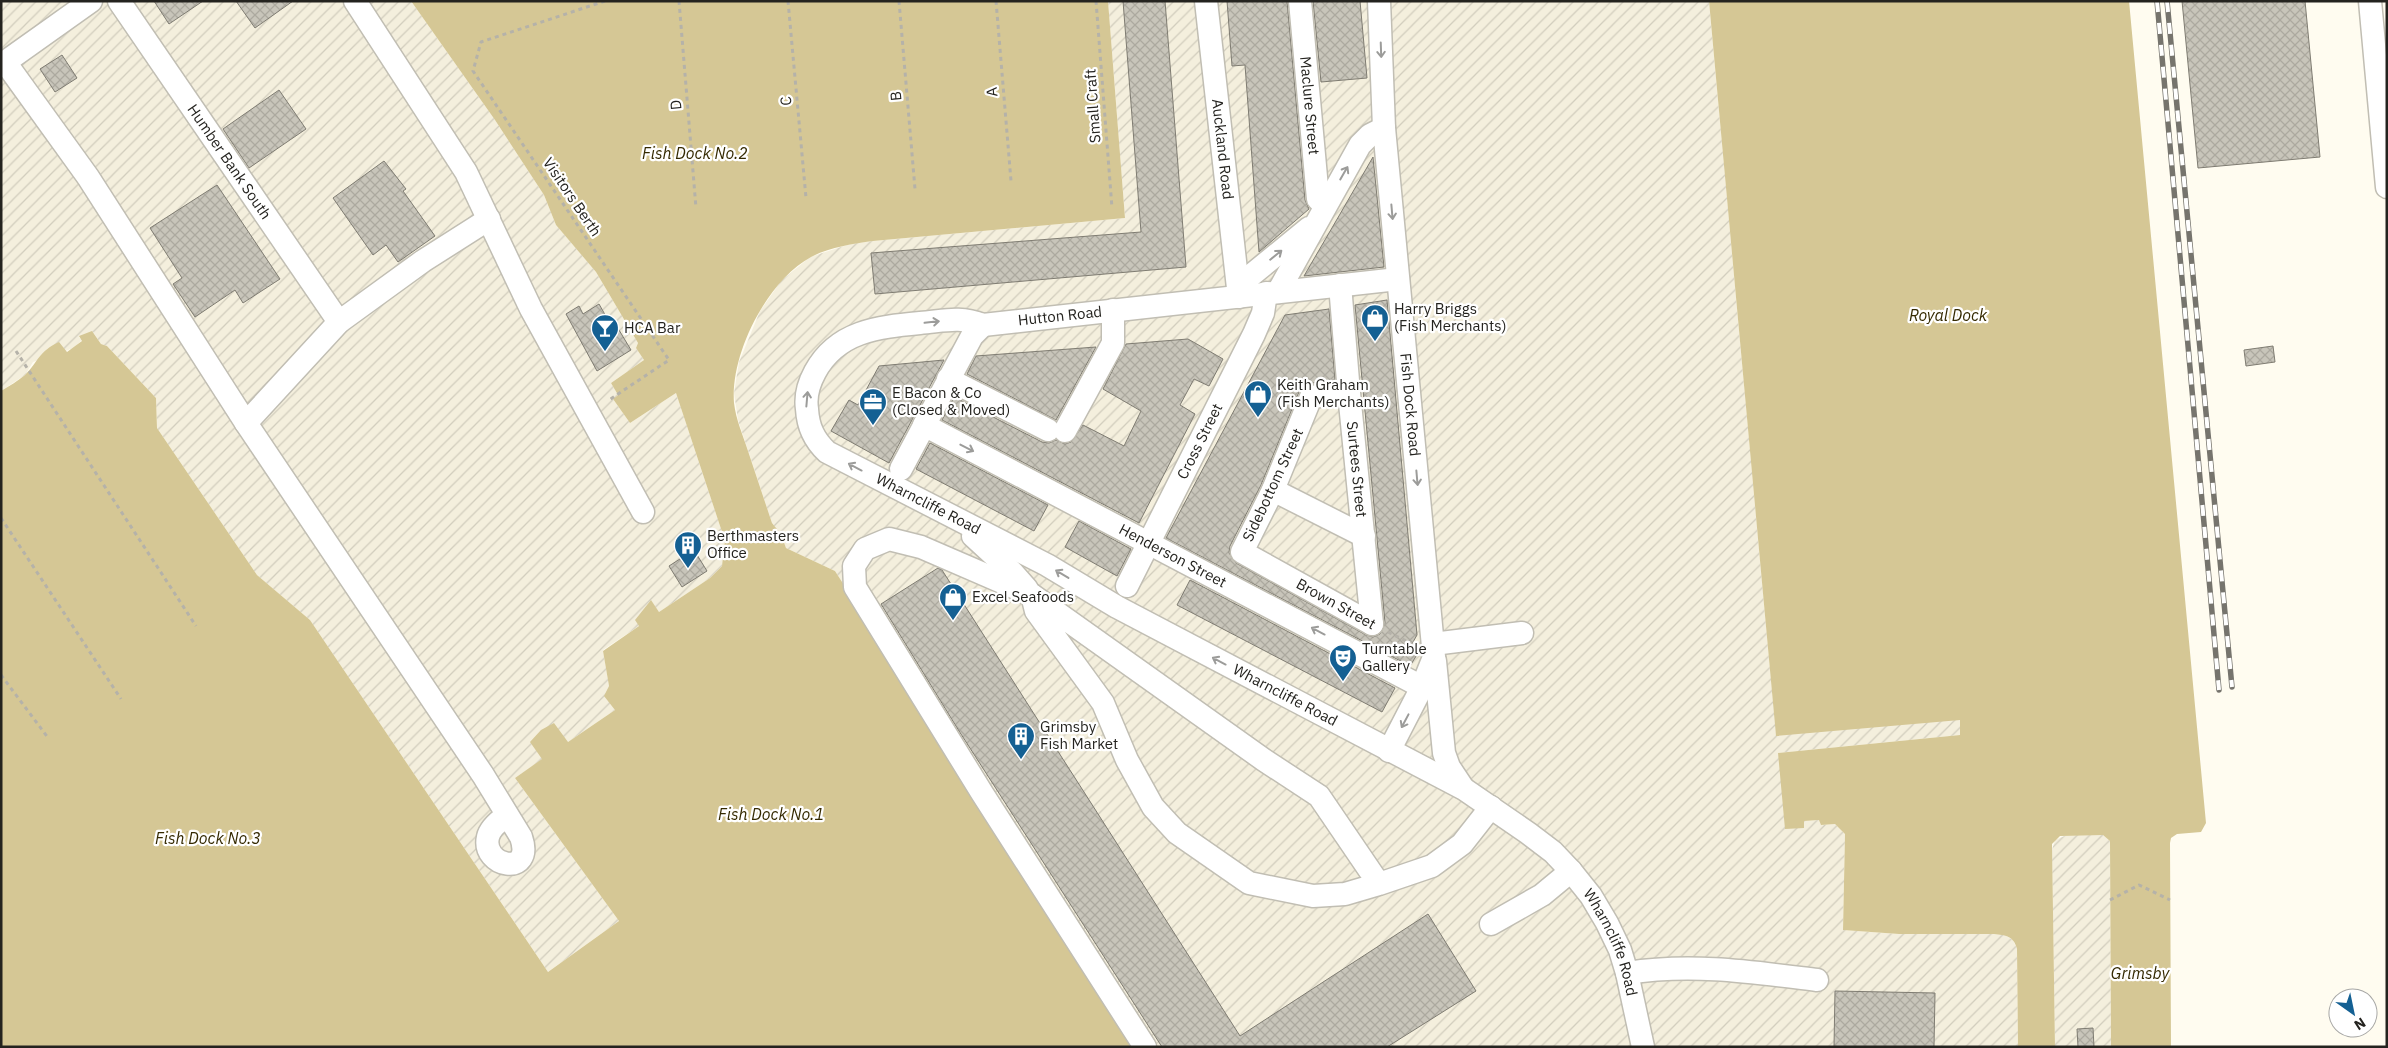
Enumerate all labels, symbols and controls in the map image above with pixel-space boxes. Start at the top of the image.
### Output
one-way arrow [1376,42,1385,58]
street label: Maclure Street [1296,55,1324,156]
street label: Small Craft [1080,68,1105,144]
street label: A [982,86,1001,98]
street label: B [886,90,905,102]
street label: C [776,96,795,107]
street label: Auckland Road [1208,98,1238,200]
street label: D [666,99,685,111]
street label: Humber Bank South [184,100,276,223]
water label: Fish Dock No.2 [642,143,748,163]
street label: Visitors Berth [539,154,606,240]
one-way arrow [1340,167,1350,181]
one-way arrow [1387,204,1397,220]
one-way arrow [1269,249,1282,260]
place label: Harry Briggs (Fish Merchants) [1394,299,1507,335]
street label: Hutton Road [1017,302,1103,329]
shop icon: Harry Briggs (Fish Merchants) [1360,303,1390,342]
water label: Royal Dock [1909,305,1988,325]
bar icon: HCA Bar [590,313,620,352]
one-way arrow [924,317,940,327]
place label: HCA Bar [624,318,681,337]
street label: Fish Dock Road [1396,352,1425,457]
place label: Keith Graham (Fish Merchants) [1277,375,1390,411]
shop icon: Keith Graham (Fish Merchants) [1243,379,1273,418]
place label: E Bacon & Co (Closed & Moved) [892,383,1010,419]
office icon: E Bacon & Co (Closed & Moved) [858,387,888,426]
one-way arrow [802,391,812,407]
street label: Cross Street [1172,400,1226,482]
street label: Surtees Street [1343,420,1371,518]
street label: Sidebottom Street [1238,425,1307,545]
one-way arrow [959,444,974,453]
one-way arrow [848,462,863,471]
street label: Wharncliffe Road [873,469,984,538]
one-way arrow [1412,470,1422,486]
street label: Henderson Street [1116,519,1230,591]
place label: Berthmasters Office [707,526,799,562]
building icon: Berthmasters Office [673,530,703,569]
one-way arrow [1055,568,1069,578]
street label: Brown Street [1293,574,1379,633]
shop icon: Excel Seafoods [938,582,968,621]
place label: Excel Seafoods [972,587,1074,606]
one-way arrow [1310,626,1325,636]
place label: Turntable Gallery [1362,639,1427,675]
theatre icon: Turntable Gallery [1328,643,1358,682]
one-way arrow [1212,656,1227,666]
street label: Wharncliffe Road [1230,660,1341,730]
one-way arrow [1400,713,1409,728]
place label: Grimsby Fish Market [1040,717,1118,753]
building icon: Grimsby Fish Market [1006,721,1036,760]
water label: Fish Dock No.1 [718,804,824,824]
water label: Fish Dock No.3 [155,828,261,848]
street label: Wharncliffe Road [1580,884,1642,997]
water label: Grimsby [2111,963,2170,983]
north arrow [2328,988,2378,1038]
text: N [2351,1014,2369,1034]

